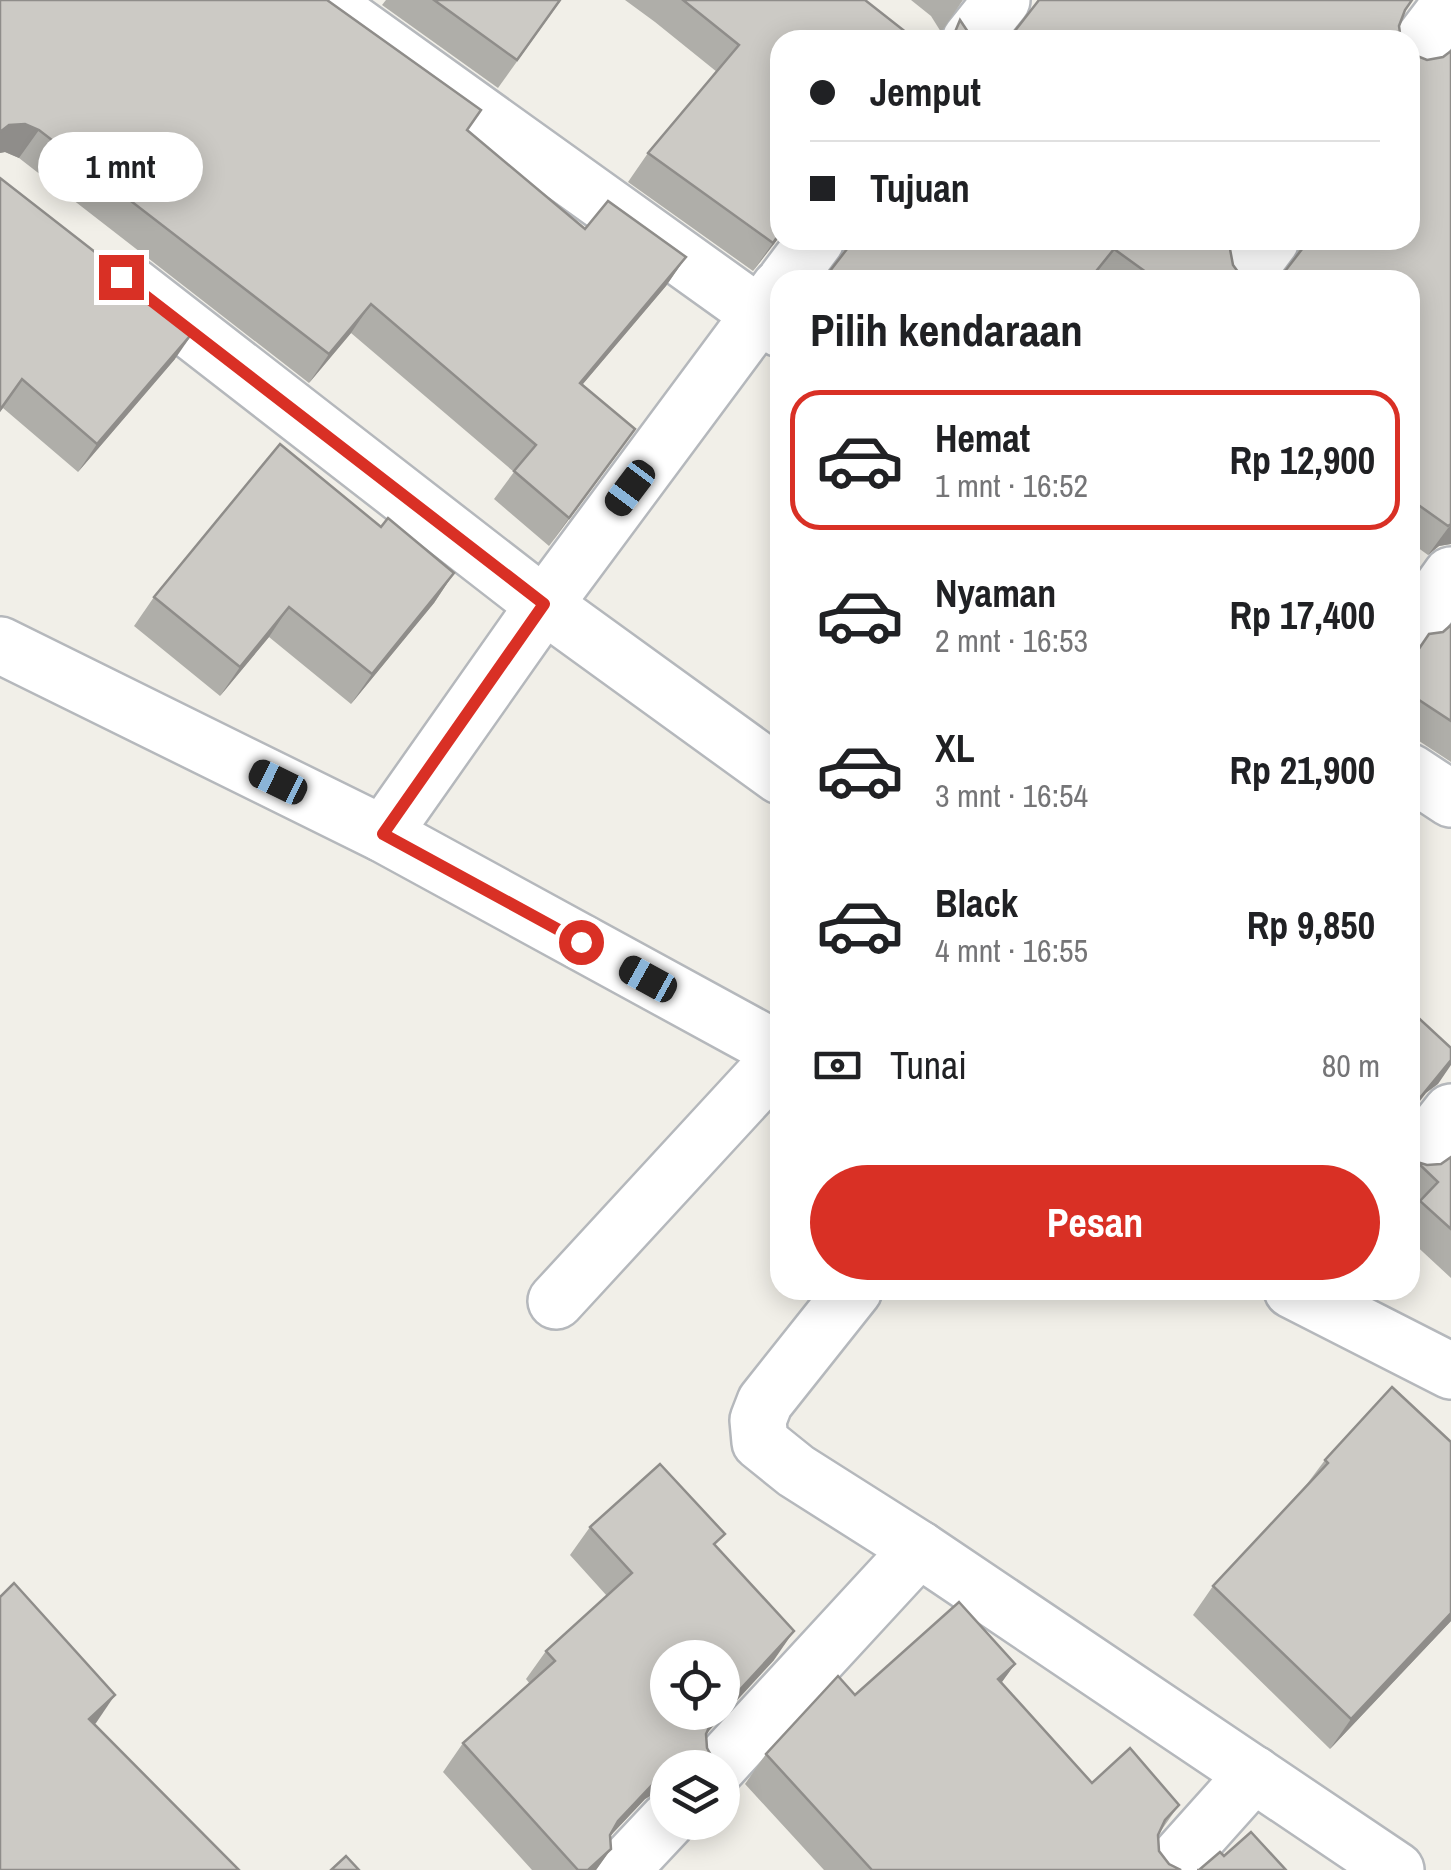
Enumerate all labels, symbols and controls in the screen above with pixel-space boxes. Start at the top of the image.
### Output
text: Jemput [870,67,981,118]
callout: 1 mnt [38,132,204,202]
text: 1 mnt [86,145,155,188]
text: Tujuan [870,163,970,214]
route end [99,255,144,300]
text: Pilih kendaraan [810,299,1083,360]
text: Hemat [935,413,1030,464]
icon: car [815,415,905,505]
text: Rp 12,900 [1229,435,1375,486]
car [600,455,660,521]
text: 1 mnt · 16:52 [935,464,1088,507]
text: Nyaman [935,568,1056,619]
icon: car [815,570,905,660]
text: Rp 17,400 [1229,590,1375,641]
text: 2 mnt · 16:53 [935,619,1088,662]
text: XL [935,723,975,774]
icon: car [815,725,905,815]
text: Rp 21,900 [1229,745,1375,796]
car [244,755,312,809]
text: 3 mnt · 16:54 [935,774,1088,817]
text: Black [935,878,1018,929]
icon: car [815,880,905,970]
text: Rp 9,850 [1247,900,1375,951]
route start [559,920,604,965]
text: 4 mnt · 16:55 [935,929,1088,972]
car [614,951,682,1007]
icon: cash [810,1038,865,1093]
text: Tunai [890,1040,967,1091]
text: 80 m [1322,1044,1380,1087]
button: Pesan [810,1165,1380,1280]
map controls [650,1640,740,1840]
button: locate [650,1640,740,1730]
button: layers [650,1750,740,1840]

